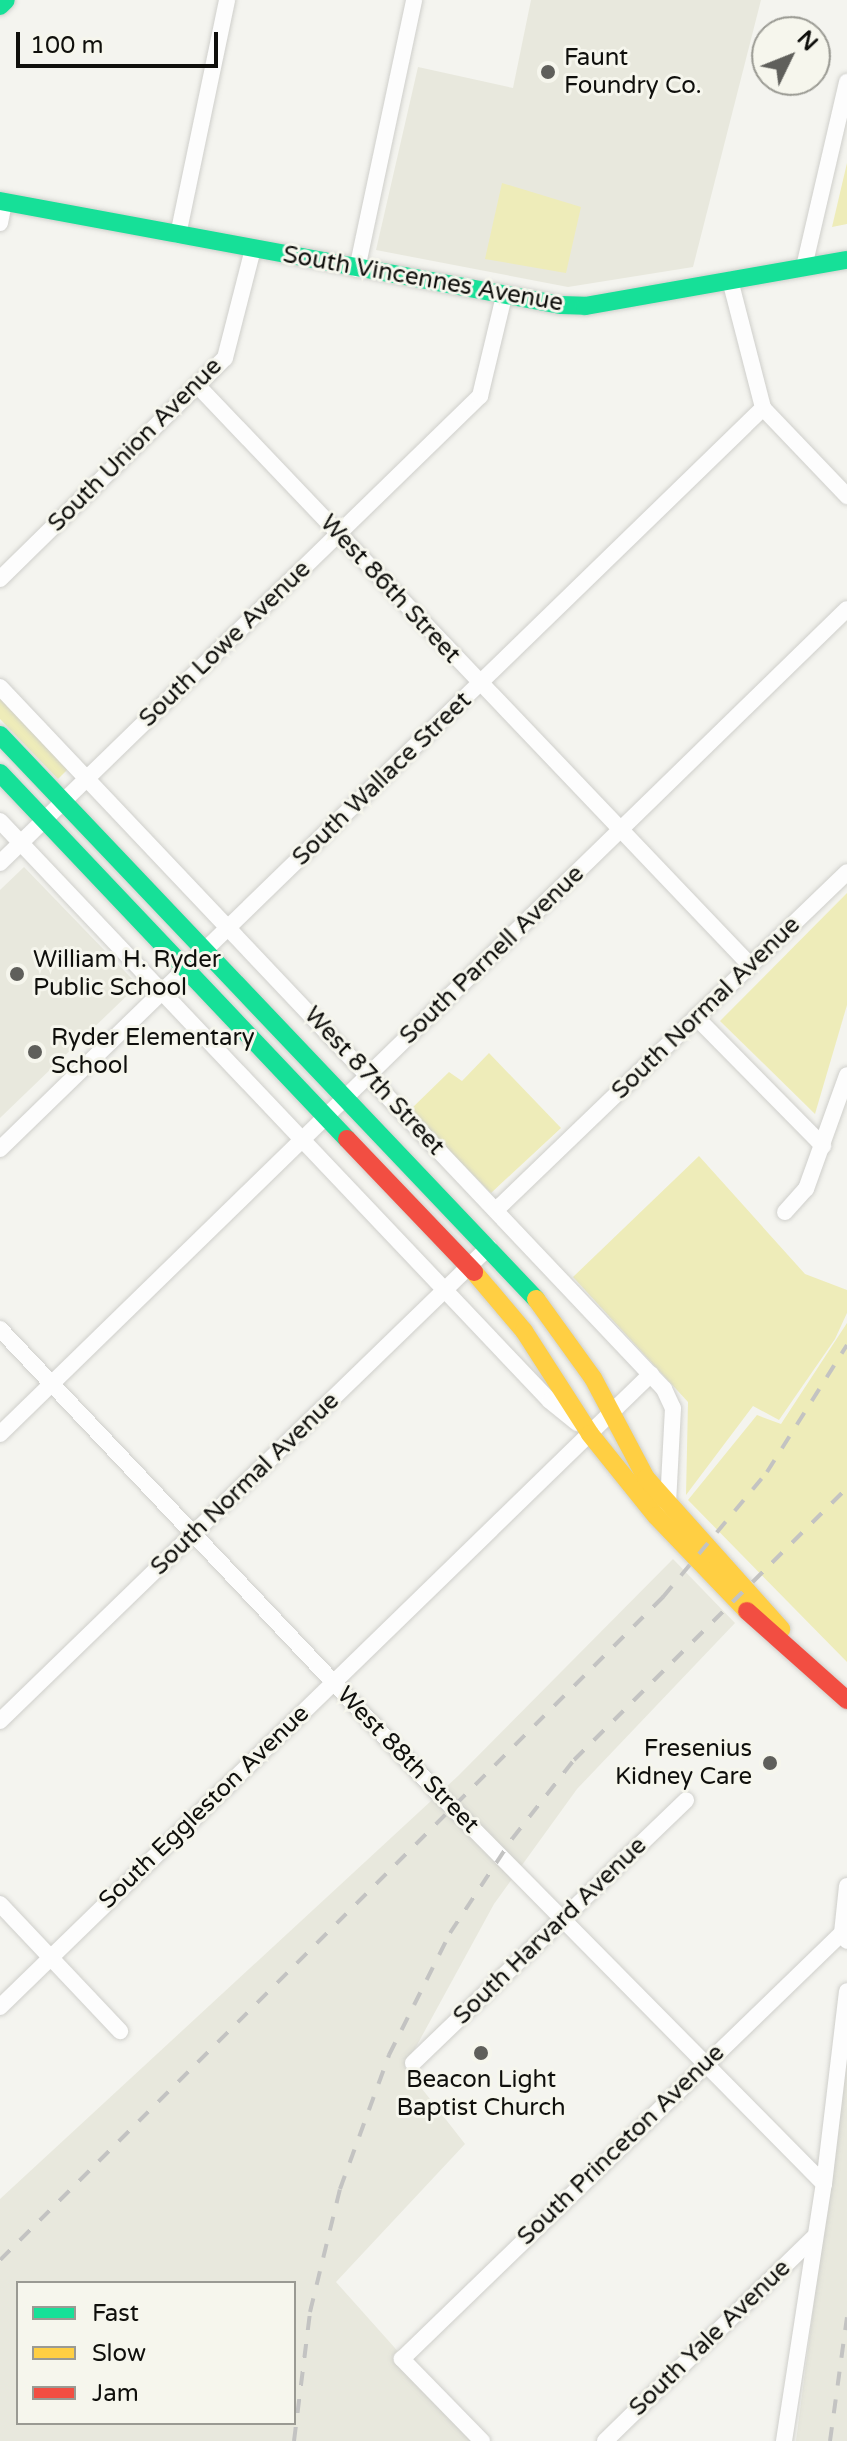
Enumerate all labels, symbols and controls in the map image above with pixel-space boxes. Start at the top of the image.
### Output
scale bar [20,16,222,66]
north arrow [751,16,831,96]
text: N [792,26,823,56]
text: 100 m [30,31,104,60]
place label: Faunt Foundry Co. [564,44,702,100]
marker: Faunt Foundry Co. [539,63,557,81]
street label: South Vincennes Avenue [281,240,565,318]
street label: South Union Avenue [42,352,228,538]
street label: West 86th Street [314,509,466,669]
street label: South Lowe Avenue [133,555,317,733]
street label: South Wallace Street [287,686,477,872]
street label: South Parnell Avenue [394,860,590,1050]
street label: South Normal Avenue [606,911,806,1105]
place label: William H. Ryder Public School [33,946,221,1002]
marker: William H. Ryder Public School [8,965,26,983]
street label: West 87th Street [298,1001,450,1161]
place label: Ryder Elementary School [51,1024,255,1080]
marker: Ryder Elementary School [26,1043,44,1061]
street label: South Normal Avenue [145,1387,345,1581]
street label: West 88th Street [331,1681,485,1839]
street label: South Eggleston Avenue [93,1699,315,1915]
place label: Fresenius Kidney Care [615,1735,752,1791]
marker: Fresenius Kidney Care [759,1752,781,1774]
street label: South Harvard Avenue [448,1831,652,2031]
street label: South Princeton Avenue [512,2039,730,2251]
marker: Beacon Light Baptist Church [472,2044,490,2062]
place label: Beacon Light Baptist Church [396,2066,566,2122]
street label: South Yale Avenue [624,2254,796,2422]
legend [16,2281,296,2425]
text: Fast [92,2299,139,2328]
text: Slow [92,2339,146,2368]
text: Jam [92,2379,139,2408]

